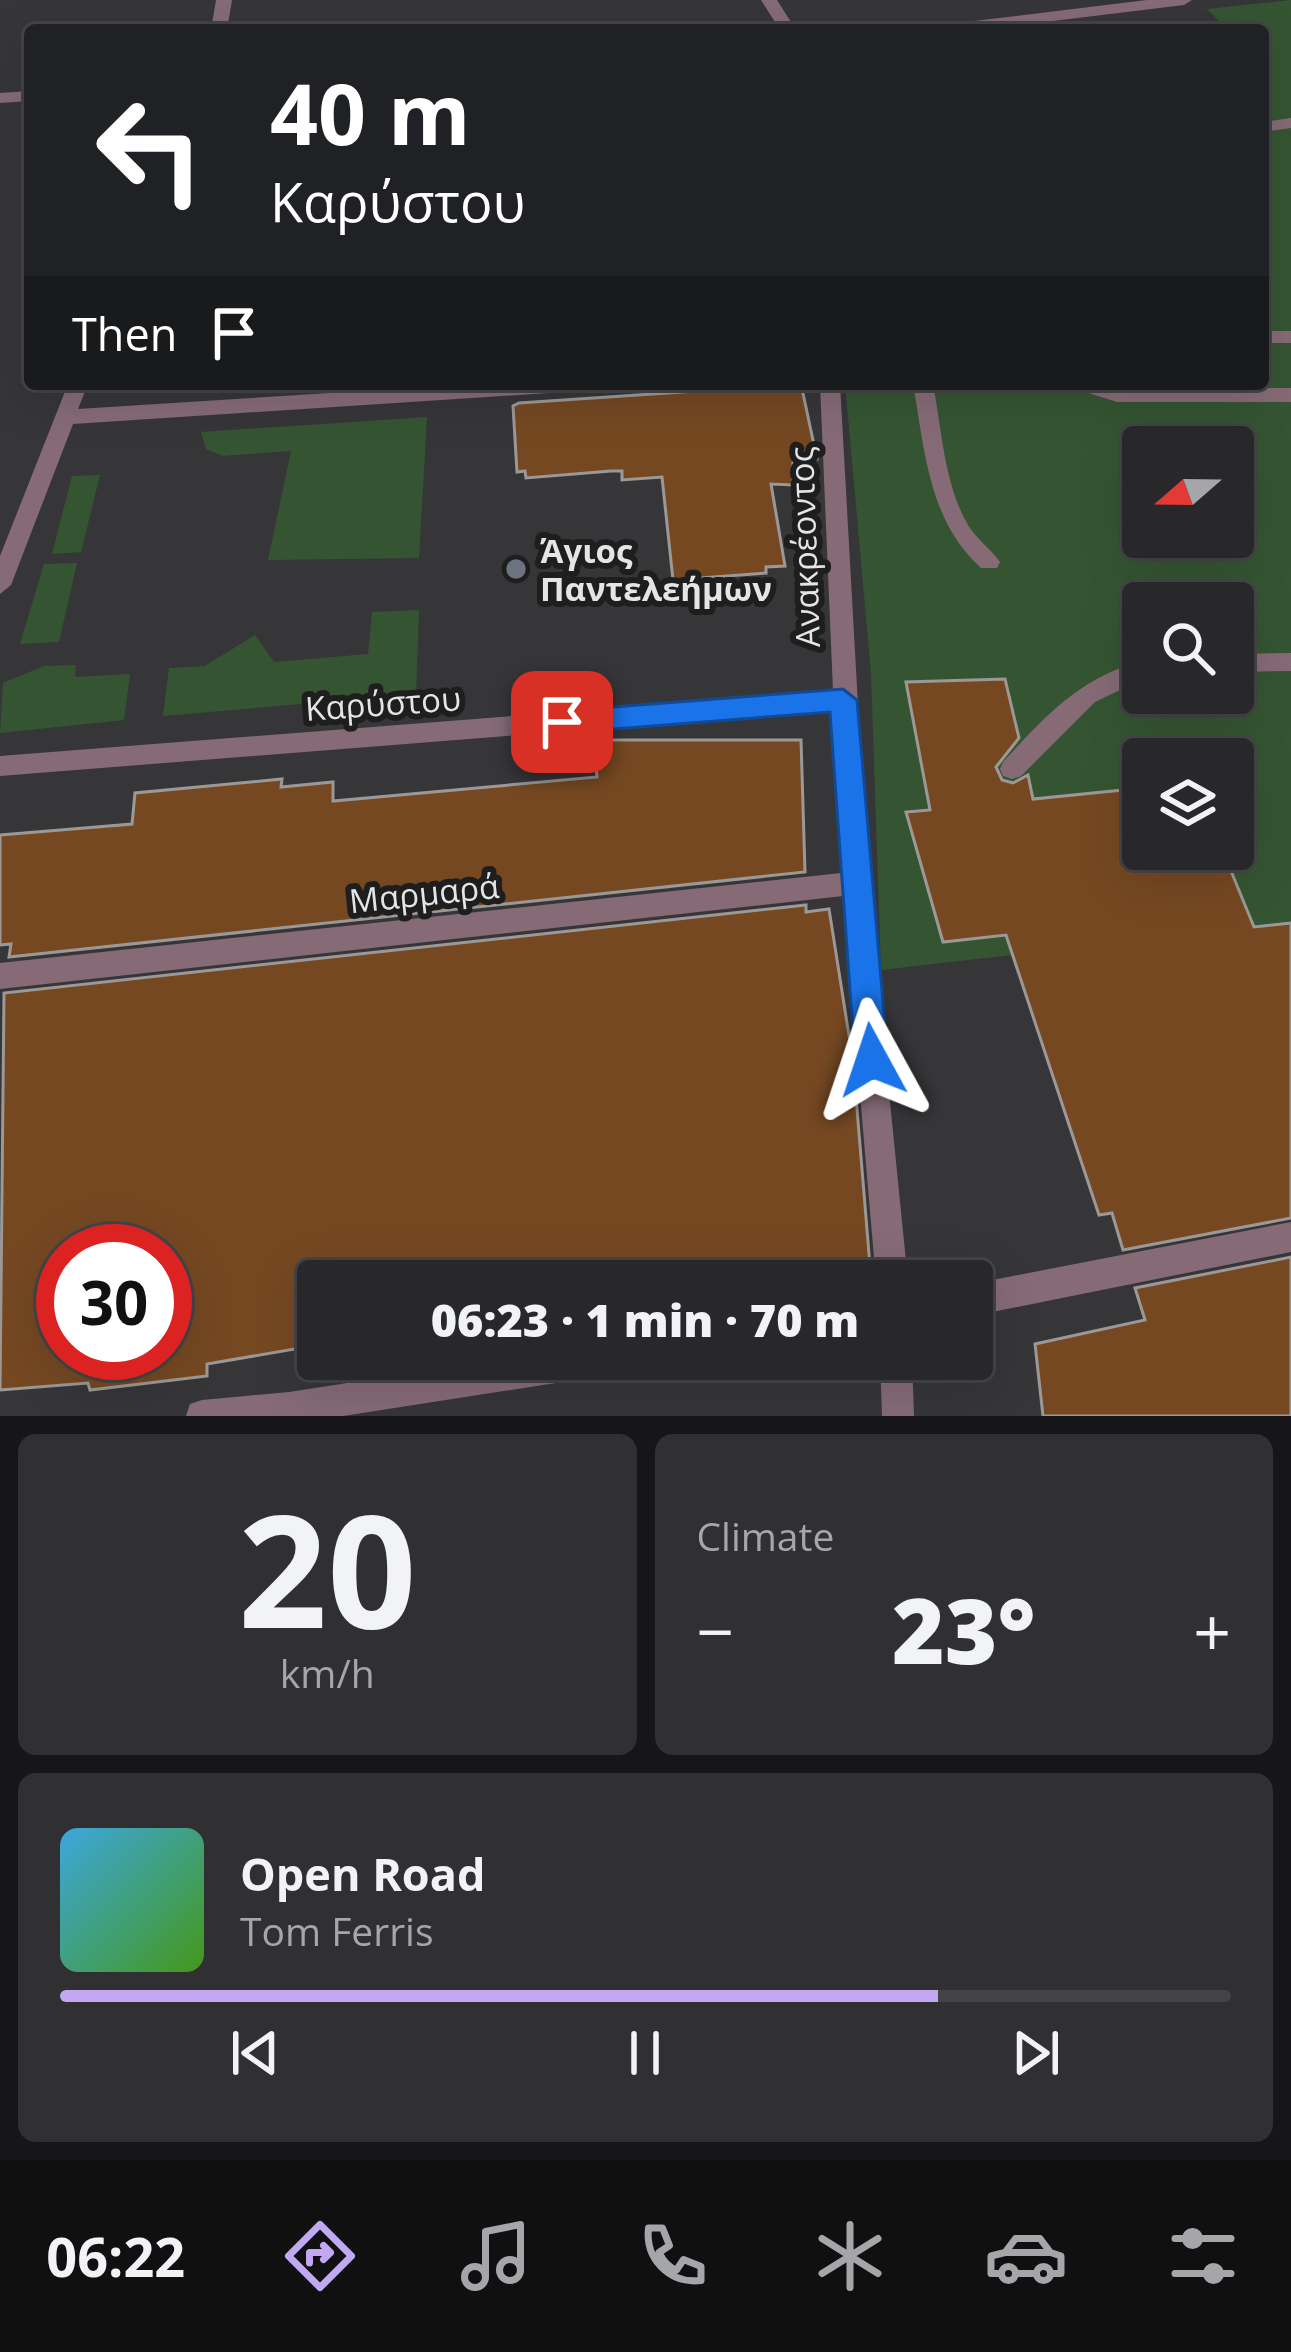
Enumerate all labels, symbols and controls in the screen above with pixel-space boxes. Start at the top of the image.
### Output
text: 40 m [270,55,470,170]
icon: left [72,72,228,228]
text: Καρύστου [270,164,525,238]
icon: arrive [201,300,267,366]
text: Then [72,303,177,364]
north arrow [1122,426,1254,558]
map controls [1122,426,1254,870]
street label: Ανακρέοντος [778,446,830,648]
place label: Άγιος Παντελεήμων [540,528,772,611]
marker: Άγιος Παντελεήμων [503,556,529,582]
button: search [1122,582,1254,714]
pin [511,671,613,773]
street label: Καρύστου [304,675,462,731]
icon: arrive [529,689,595,755]
button: layers [1122,738,1254,870]
street label: Μαρμαρά [347,863,501,923]
position arrow [809,997,935,1123]
speed limit sign: 30 [36,1224,192,1380]
text: 06:23 · 1 min · 70 m [431,1289,859,1350]
text: 20 [238,1461,416,1674]
text: Climate [697,1509,834,1562]
text: 23° [892,1568,1035,1690]
text: − [697,1585,734,1675]
text: + [1193,1585,1231,1675]
text: km/h [280,1646,375,1699]
text: Open Road [240,1843,485,1904]
text: Tom Ferris [240,1904,434,1957]
icon: previous [222,2020,288,2086]
icon: pause [612,2020,678,2086]
icon: next [1003,2020,1069,2086]
icon: directions [278,2214,362,2298]
icon: music [454,2214,538,2298]
icon: phone [631,2214,715,2298]
icon: climate [808,2214,892,2298]
icon: car [984,2214,1068,2298]
icon: filters [1161,2214,1245,2298]
text: 06:22 [46,2219,185,2293]

